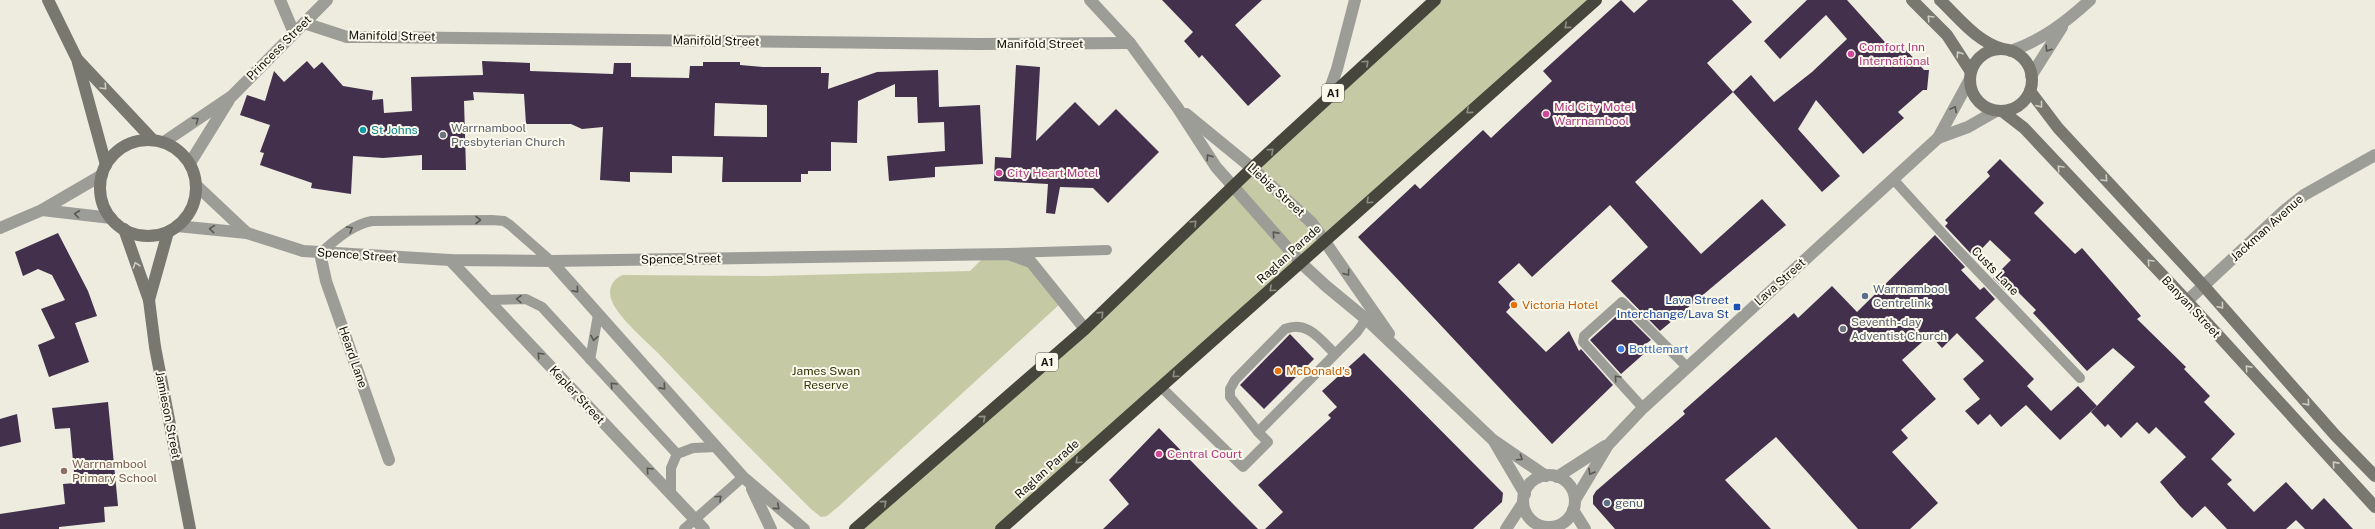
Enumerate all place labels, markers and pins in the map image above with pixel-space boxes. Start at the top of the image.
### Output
place label: Comfort Inn International [1859,40,1930,68]
marker: Comfort Inn International [1846,49,1856,59]
place label: Mid City Motel Warrnambool [1554,100,1635,128]
marker: Mid City Motel Warrnambool [1541,109,1551,119]
place label: Warrnambool Presbyterian Church [451,121,565,149]
place label: St Johns [371,123,418,137]
marker: St Johns [358,125,368,135]
marker: Warrnambool Presbyterian Church [438,130,448,140]
place label: City Heart Motel [1007,166,1099,180]
marker: City Heart Motel [994,168,1004,178]
place label: Warrnambool Centrelink [1873,282,1949,310]
marker: Warrnambool Centrelink [1860,291,1870,301]
place label: Lava Street Interchange/Lava St [1617,293,1729,321]
place label: Victoria Hotel [1522,298,1599,312]
marker: Victoria Hotel [1509,300,1519,310]
marker: Lava Street Interchange/Lava St [1732,302,1742,312]
place label: Seventh-day Adventist Church [1851,315,1947,343]
marker: Seventh-day Adventist Church [1838,324,1848,334]
place label: Bottlemart [1629,342,1689,356]
marker: Bottlemart [1616,344,1626,354]
place label: McDonald's [1286,364,1350,378]
marker: McDonald's [1273,366,1283,376]
place label: Central Court [1167,447,1243,461]
marker: Central Court [1154,449,1164,459]
place label: Warrnambool Primary School [72,457,157,485]
marker: Warrnambool Primary School [59,466,69,476]
place label: genu [1615,496,1643,510]
marker: genu [1602,498,1612,508]

